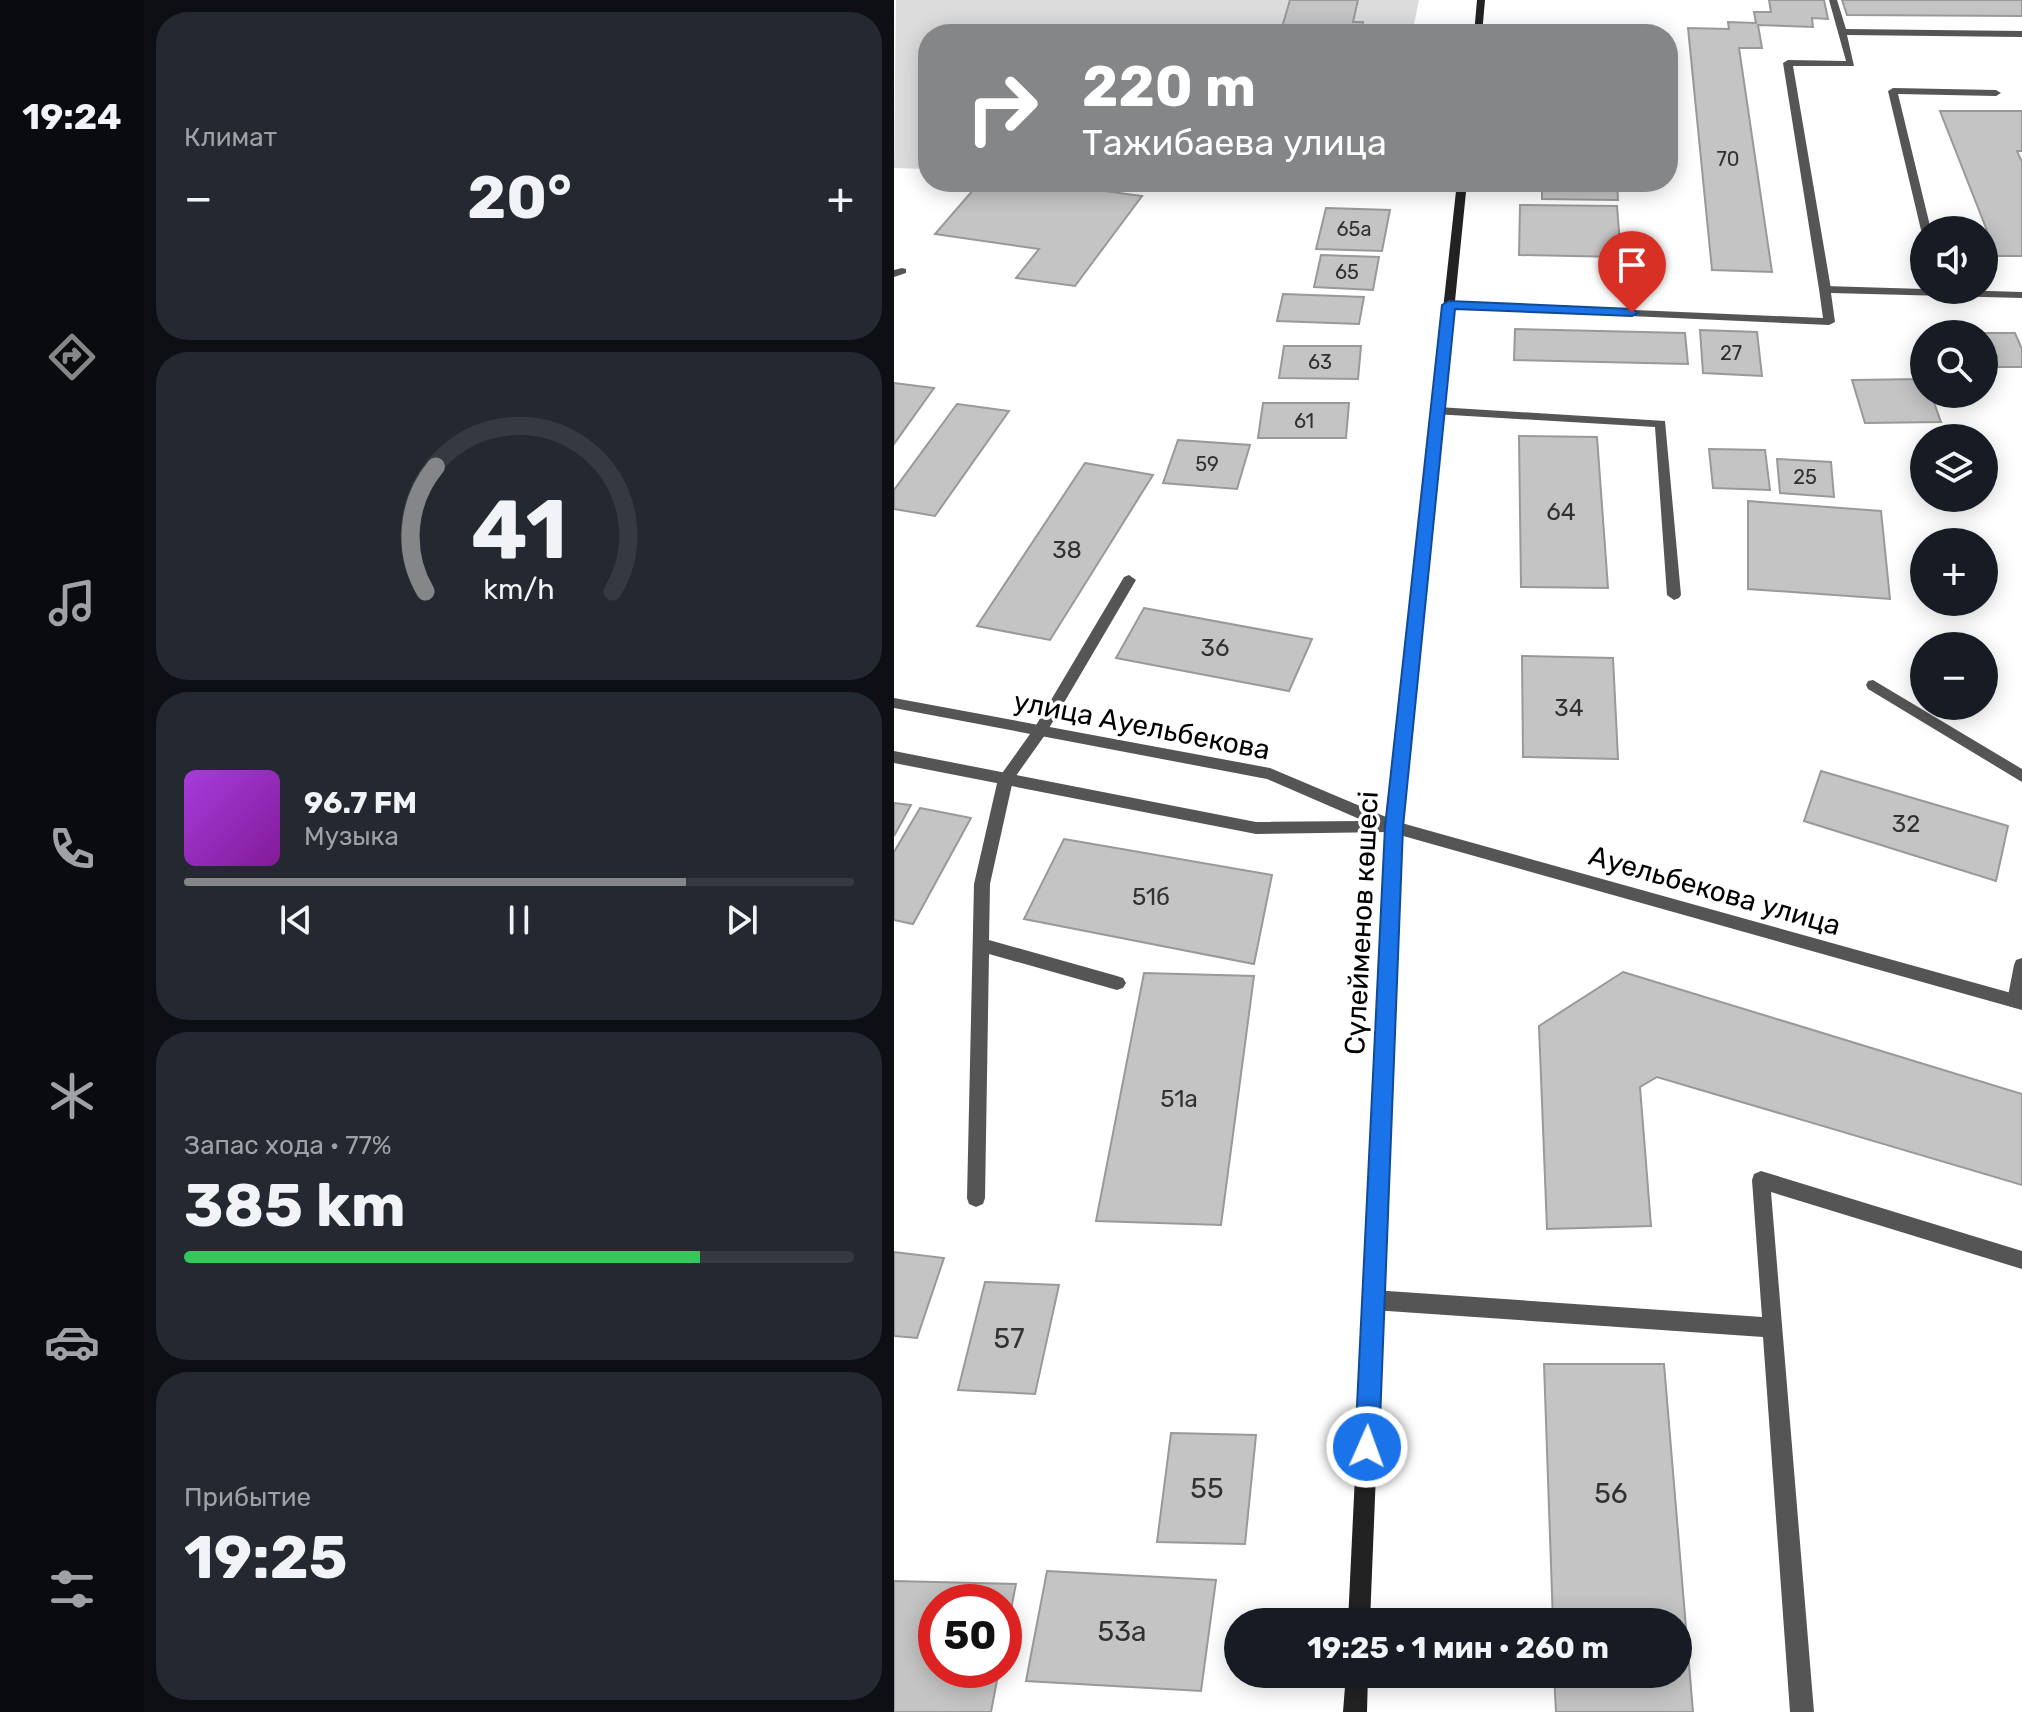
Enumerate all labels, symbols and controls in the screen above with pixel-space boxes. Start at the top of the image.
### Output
text: 220 m [1082,54,1256,120]
icon: right [950,56,1054,160]
text: 19:24 [22,95,122,138]
text: Тажибаева улица [1082,121,1387,164]
text: Климат [184,122,277,153]
house number: 70 [1717,147,1739,171]
text: 20° [467,162,572,233]
text: − [184,172,213,224]
text: + [827,172,854,224]
map controls [1910,216,1998,720]
button: sound [1910,216,1998,304]
house number: 65а [1337,217,1371,241]
pin [1598,231,1666,313]
icon: arrive [1610,243,1654,287]
house number: 65 [1335,260,1359,284]
button: search [1910,320,1998,408]
icon: directions [44,329,100,385]
house number: 27 [1720,341,1742,365]
house number: 63 [1308,350,1332,374]
house number: 61 [1294,409,1314,433]
button: layers [1910,424,1998,512]
house number: 59 [1195,452,1219,476]
house number: 25 [1793,465,1817,489]
text: 41 [471,480,567,579]
house number: 64 [1546,498,1576,526]
button: + [1910,528,1998,616]
house number: 38 [1052,536,1082,564]
text: km/h [483,572,555,606]
icon: music [44,575,100,631]
button: − [1910,632,1998,720]
house number: 36 [1201,634,1229,662]
street label: улица Ауельбекова [1011,684,1273,767]
house number: 34 [1554,694,1584,722]
text: 96.7 FM [304,785,417,821]
street label: Сүлейменов көшесі [1338,790,1385,1056]
house number: 32 [1892,810,1920,838]
icon: phone [44,821,100,877]
text: Музыка [304,821,399,852]
street label: Ауельбекова улица [1585,839,1845,942]
house number: 51б [1132,883,1170,911]
icon: previous [274,898,318,942]
icon: pause [497,898,541,942]
icon: next [720,898,764,942]
icon: climate [44,1068,100,1124]
house number: 51а [1160,1085,1198,1113]
text: Запас хода · 77% [184,1130,392,1161]
text: 385 km [184,1170,406,1241]
icon: car [44,1314,100,1370]
house number: 57 [994,1322,1025,1355]
position arrow [1325,1405,1409,1489]
house number: 55 [1190,1472,1224,1505]
house number: 56 [1594,1477,1628,1510]
text: Прибытие [184,1482,311,1513]
text: 19:25 [184,1522,348,1593]
icon: filters [44,1561,100,1617]
speed limit sign: 50 [918,1584,1022,1688]
house number: 53а [1098,1615,1146,1648]
text: 19:25 · 1 мин · 260 m [1307,1630,1609,1666]

